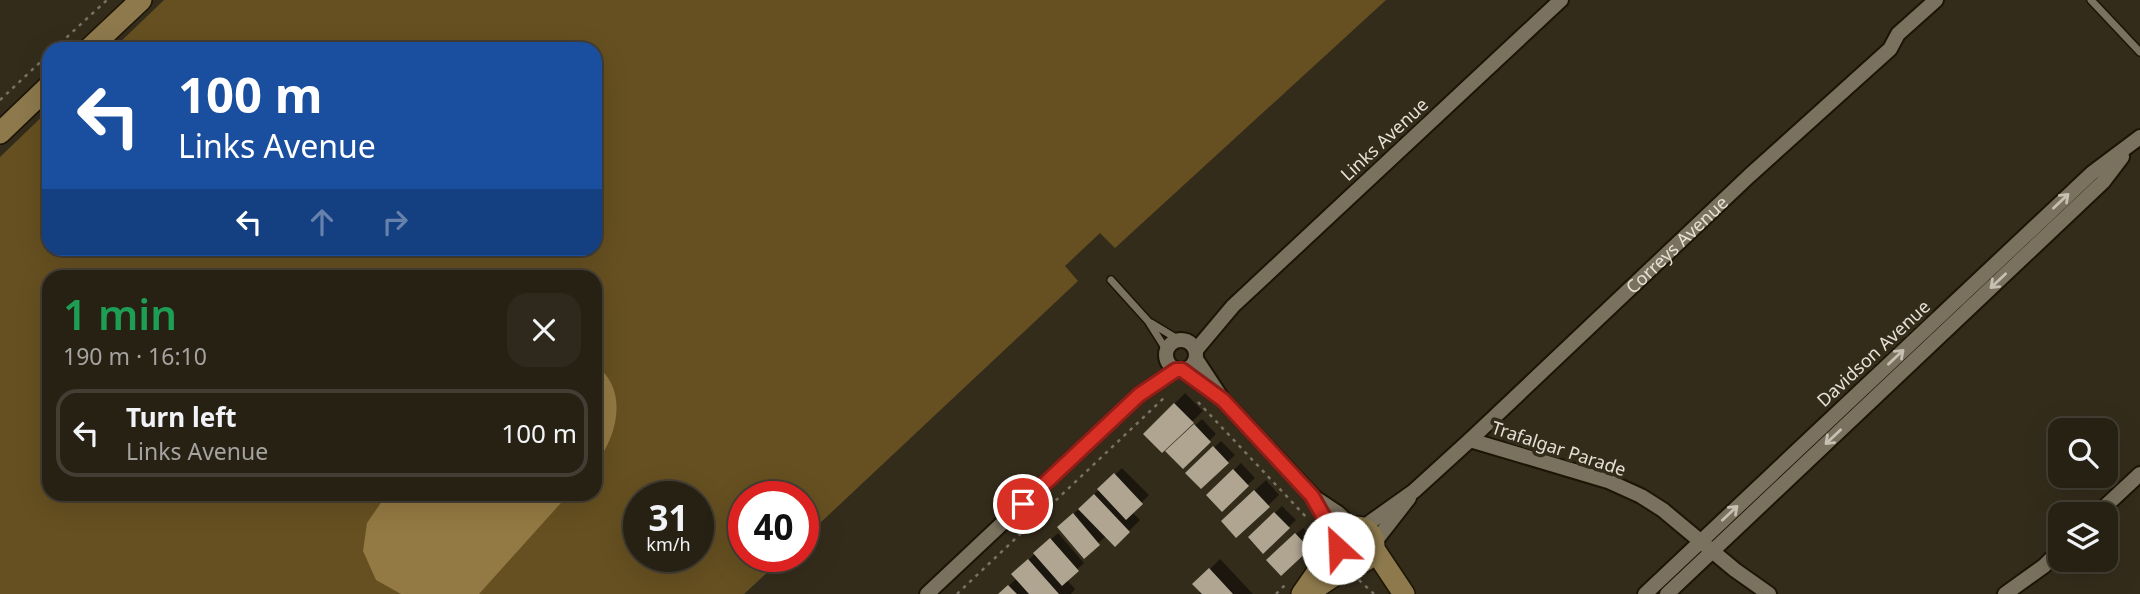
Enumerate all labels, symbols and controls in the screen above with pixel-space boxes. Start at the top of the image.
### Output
text: 100 m [178,61,323,127]
icon: left [63,70,154,161]
street label: Links Avenue [1335,92,1433,186]
text: Links Avenue [178,124,376,167]
street label: Correys Avenue [1620,190,1733,299]
one-way arrow [2053,193,2070,210]
icon: left [230,203,268,241]
icon: ahead [303,203,341,241]
icon: right [376,203,414,241]
one-way arrow [1990,273,2007,290]
text: 1 min [63,285,177,342]
button: close [507,293,581,367]
street label: Davidson Avenue [1811,294,1935,412]
text: 190 m · 16:10 [63,340,207,372]
one-way arrow [1887,349,1904,366]
text: Turn left [126,399,237,435]
icon: left [67,414,105,452]
text: 100 m [501,415,577,451]
street label: Trafalgar Parade [1489,415,1629,481]
map controls [2048,418,2118,572]
button: search [2048,418,2118,488]
one-way arrow [1825,429,1842,446]
text: Links Avenue [126,435,268,467]
pin [993,474,1053,534]
speed limit sign: 40 [728,481,819,572]
icon: arrive [1004,485,1042,523]
text: 31 [648,494,689,541]
button: layers [2048,502,2118,572]
one-way arrow [1721,505,1738,522]
position arrow [1301,511,1375,585]
text: km/h [646,532,691,556]

